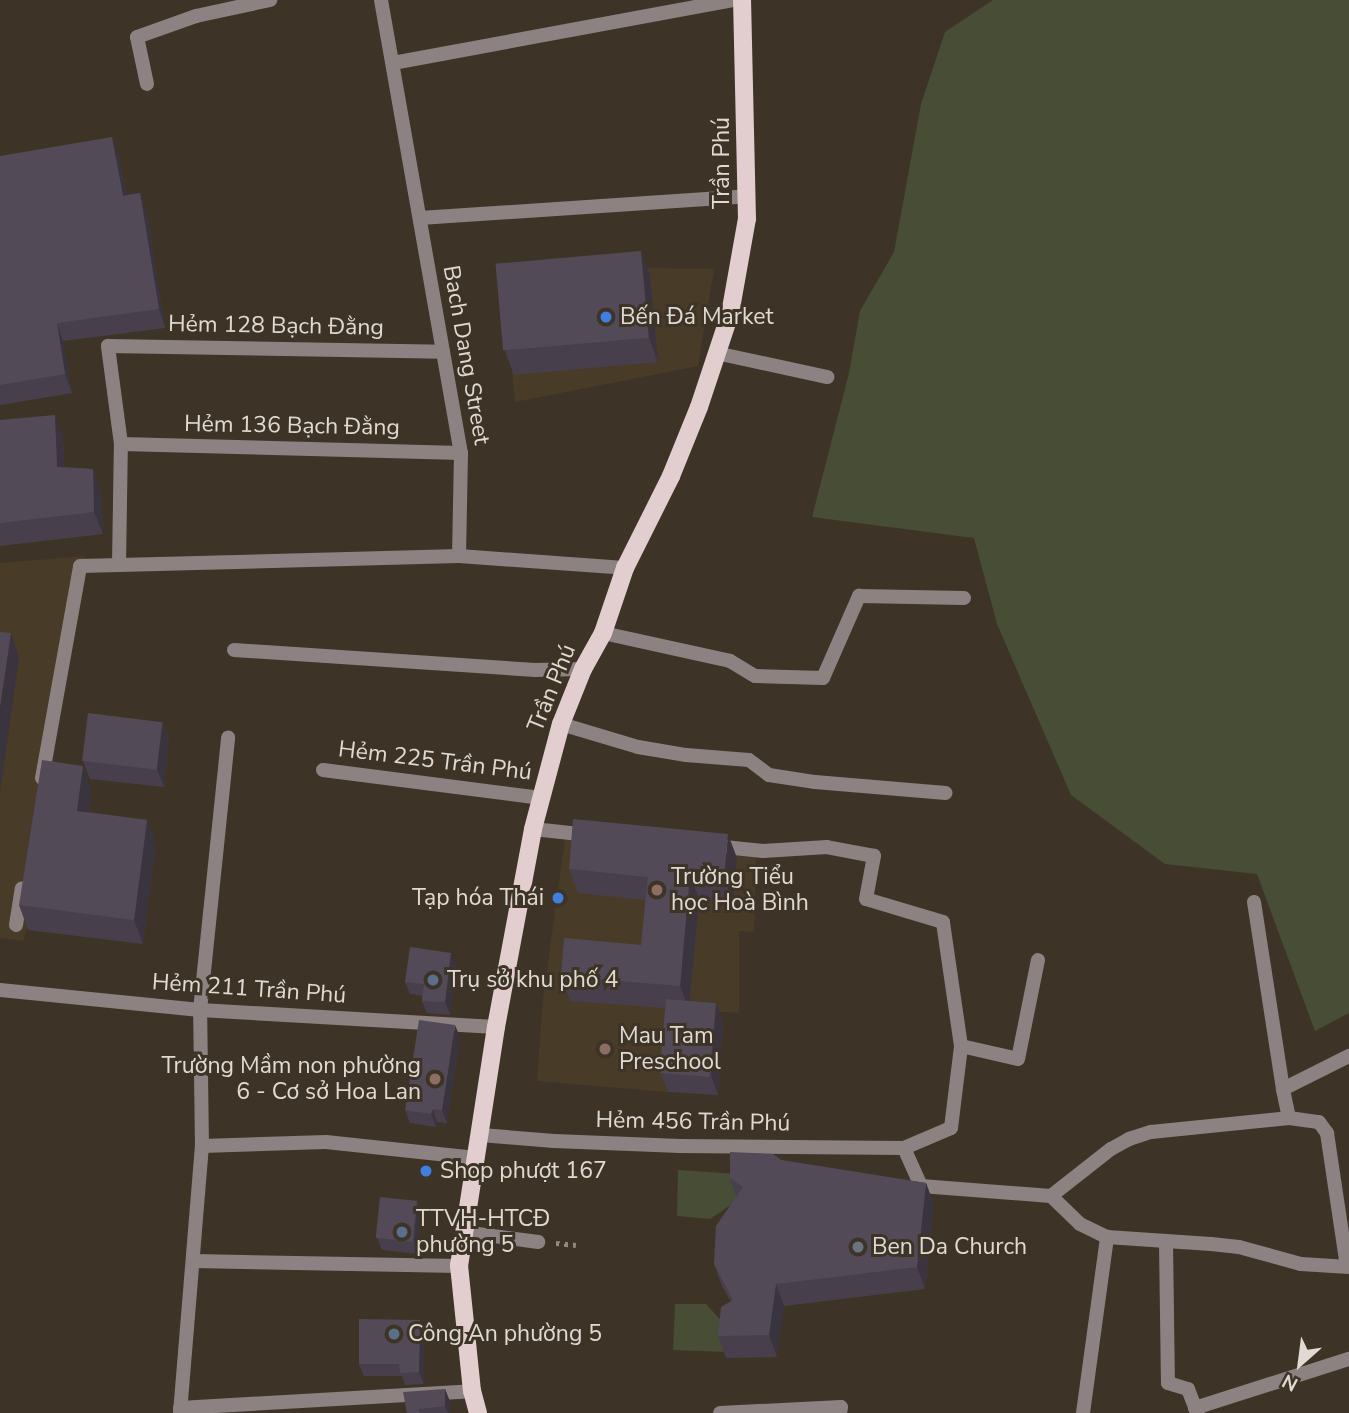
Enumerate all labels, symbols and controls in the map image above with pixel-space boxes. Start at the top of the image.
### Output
street label: Trần Phú [708,117,736,209]
street label: Bach Dang Street [437,263,495,447]
place label: Bến Đá Market [620,303,774,331]
marker: Bến Đá Market [598,309,614,325]
street label: Hẻm 128 Bạch Đằng [168,310,384,342]
street label: Hẻm 136 Bạch Đằng [184,410,400,442]
street label: Trần Phú [522,640,582,736]
street label: Hẻm 225 Trần Phú [337,735,533,787]
place label: Trường Tiểu học Hoà Bình [671,863,809,917]
marker: Trường Tiểu học Hoà Bình [649,882,665,898]
place label: Tạp hóa Thái [412,884,544,912]
marker: Tạp hóa Thái [550,890,566,906]
place label: Trụ sở khu phố 4 [447,966,618,994]
street label: Hẻm 211 Trần Phú [151,968,347,1010]
marker: Trụ sở khu phố 4 [425,972,441,988]
place label: Mau Tam Preschool [619,1022,721,1076]
marker: Mau Tam Preschool [597,1041,613,1057]
place label: Trường Mầm non phường 6 - Cơ sở Hoa Lan [162,1052,421,1106]
marker: Trường Mầm non phường 6 - Cơ sở Hoa Lan [427,1071,443,1087]
street label: Hẻm 456 Trần Phú [596,1107,790,1137]
place label: Shop phượt 167 [440,1157,607,1185]
marker: Shop phượt 167 [418,1163,434,1179]
place label: TTVH-HTCĐ phường 5 [416,1205,550,1259]
marker: TTVH-HTCĐ phường 5 [394,1224,410,1240]
place label: Ben Da Church [872,1233,1027,1261]
marker: Ben Da Church [850,1239,866,1255]
place label: Công An phường 5 [408,1320,602,1348]
marker: Công An phường 5 [386,1326,402,1342]
north arrow [1265,1329,1335,1399]
text: N [1278,1368,1303,1397]

